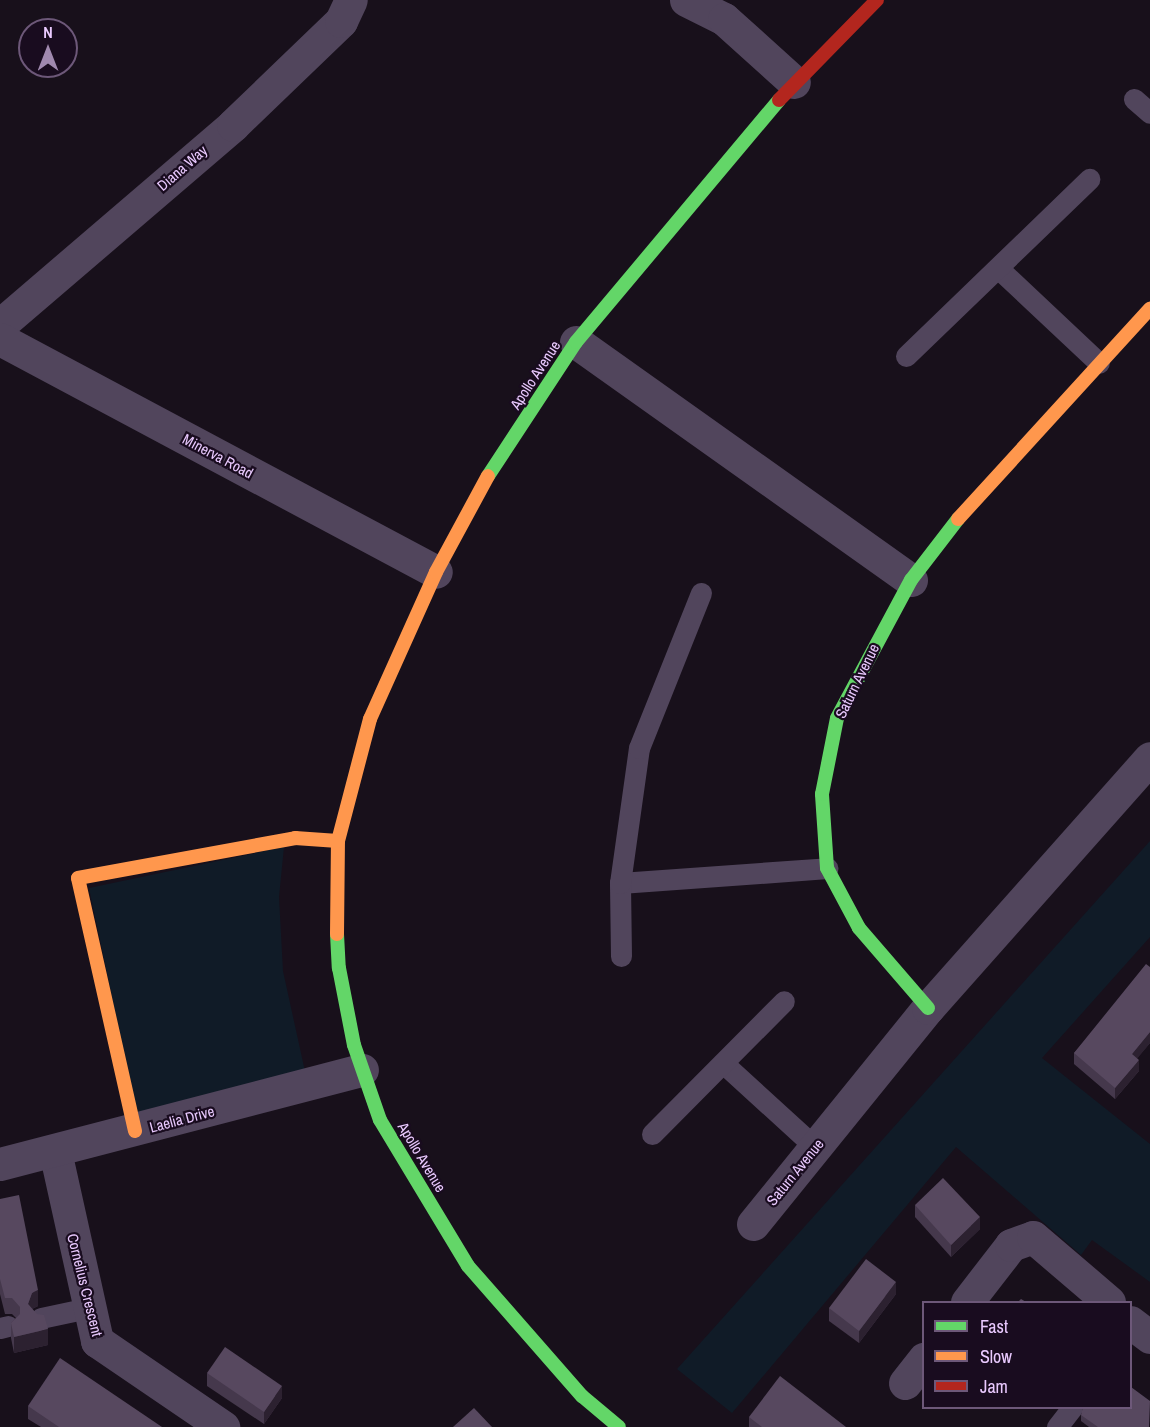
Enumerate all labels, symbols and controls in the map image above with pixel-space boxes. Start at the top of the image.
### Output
north arrow [18,18,78,78]
text: N [43,21,53,43]
street label: Diana Way [153,141,211,195]
street label: Apollo Avenue [506,337,564,413]
street label: Minerva Road [180,430,256,482]
street label: Saturn Avenue [831,641,883,721]
street label: Laelia Drive [148,1102,216,1136]
street label: Apollo Avenue [394,1118,450,1196]
street label: Saturn Avenue [762,1135,828,1209]
street label: Cornelius Crescent [64,1232,106,1338]
legend [922,1301,1132,1409]
text: Fast [980,1314,1008,1339]
text: Slow [980,1344,1012,1369]
text: Jam [980,1374,1008,1399]

